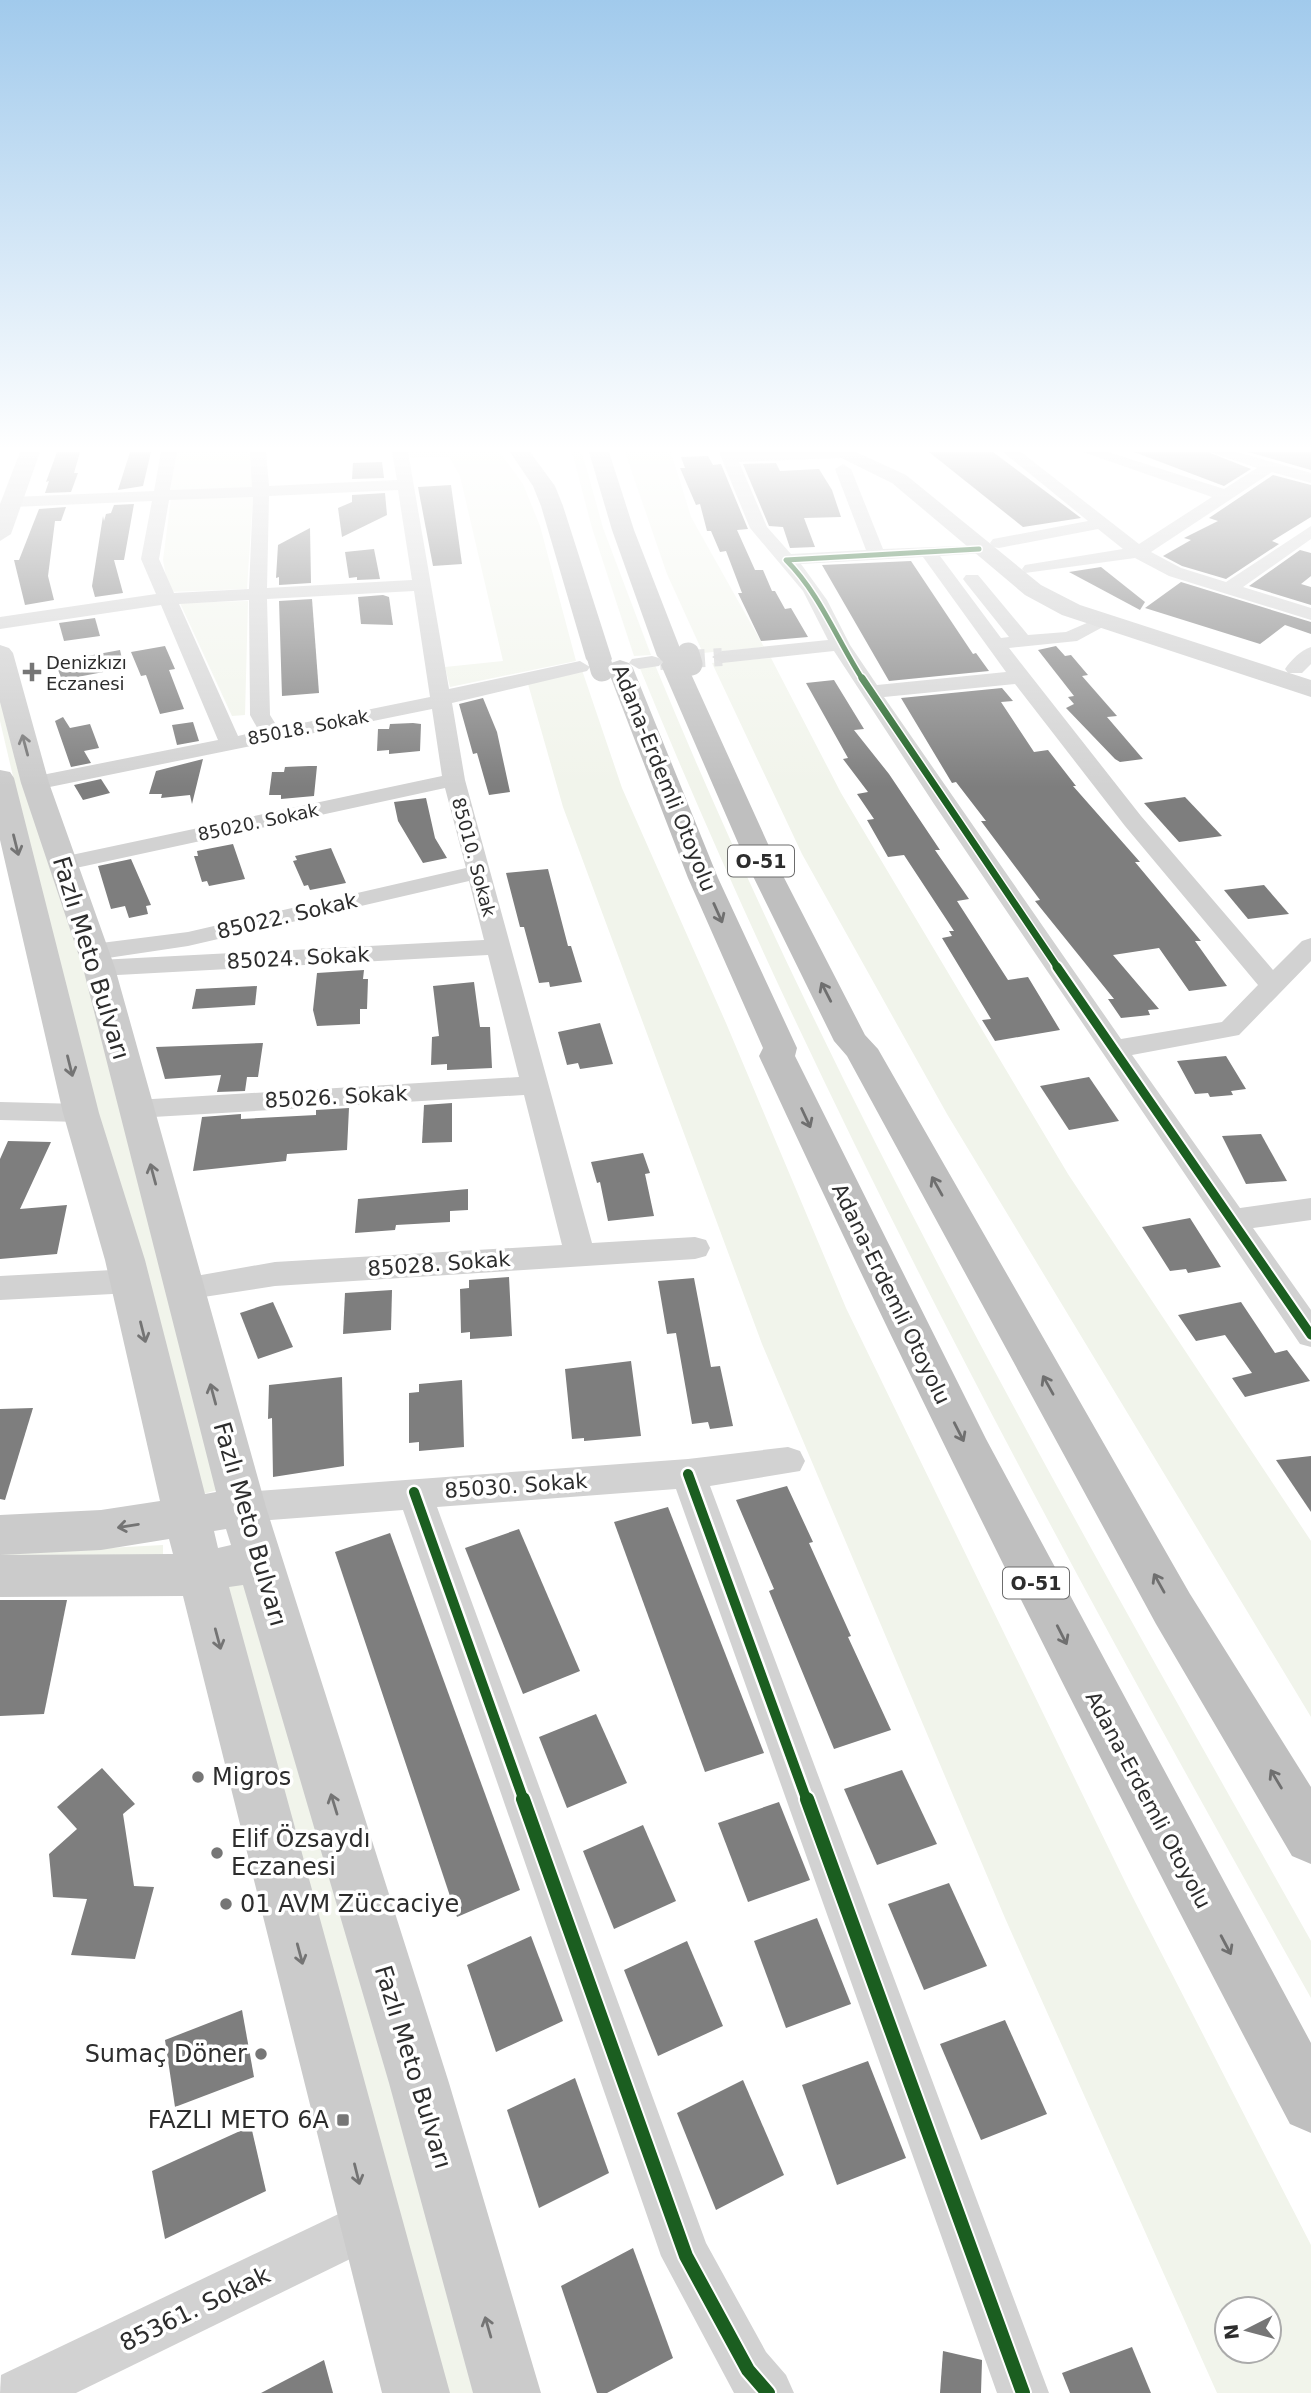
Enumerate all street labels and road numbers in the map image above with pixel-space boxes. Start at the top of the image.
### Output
street label: Adana-Erdemli Otoyolu [607,661,721,895]
street label: 85018. Sokak [246,705,371,749]
street label: 85010. Sokak [448,795,500,920]
street label: 85020. Sokak [196,799,321,845]
road number: O-51 [728,846,794,876]
street label: Fazlı Meto Bulvarı [47,853,135,1063]
street label: 85022. Sokak [215,888,360,944]
street label: 85024. Sokak [226,942,371,974]
street label: 85026. Sokak [264,1081,409,1113]
street label: Adana-Erdemli Otoyolu [827,1180,955,1408]
street label: 85028. Sokak [367,1247,512,1281]
street label: Fazlı Meto Bulvarı [207,1419,293,1629]
street label: 85030. Sokak [444,1469,589,1503]
road number: O-51 [1003,1568,1069,1598]
street label: Adana-Erdemli Otoyolu [1080,1687,1216,1913]
street label: Fazlı Meto Bulvarı [369,1962,457,2172]
street label: 85361. Sokak [115,2261,275,2357]

